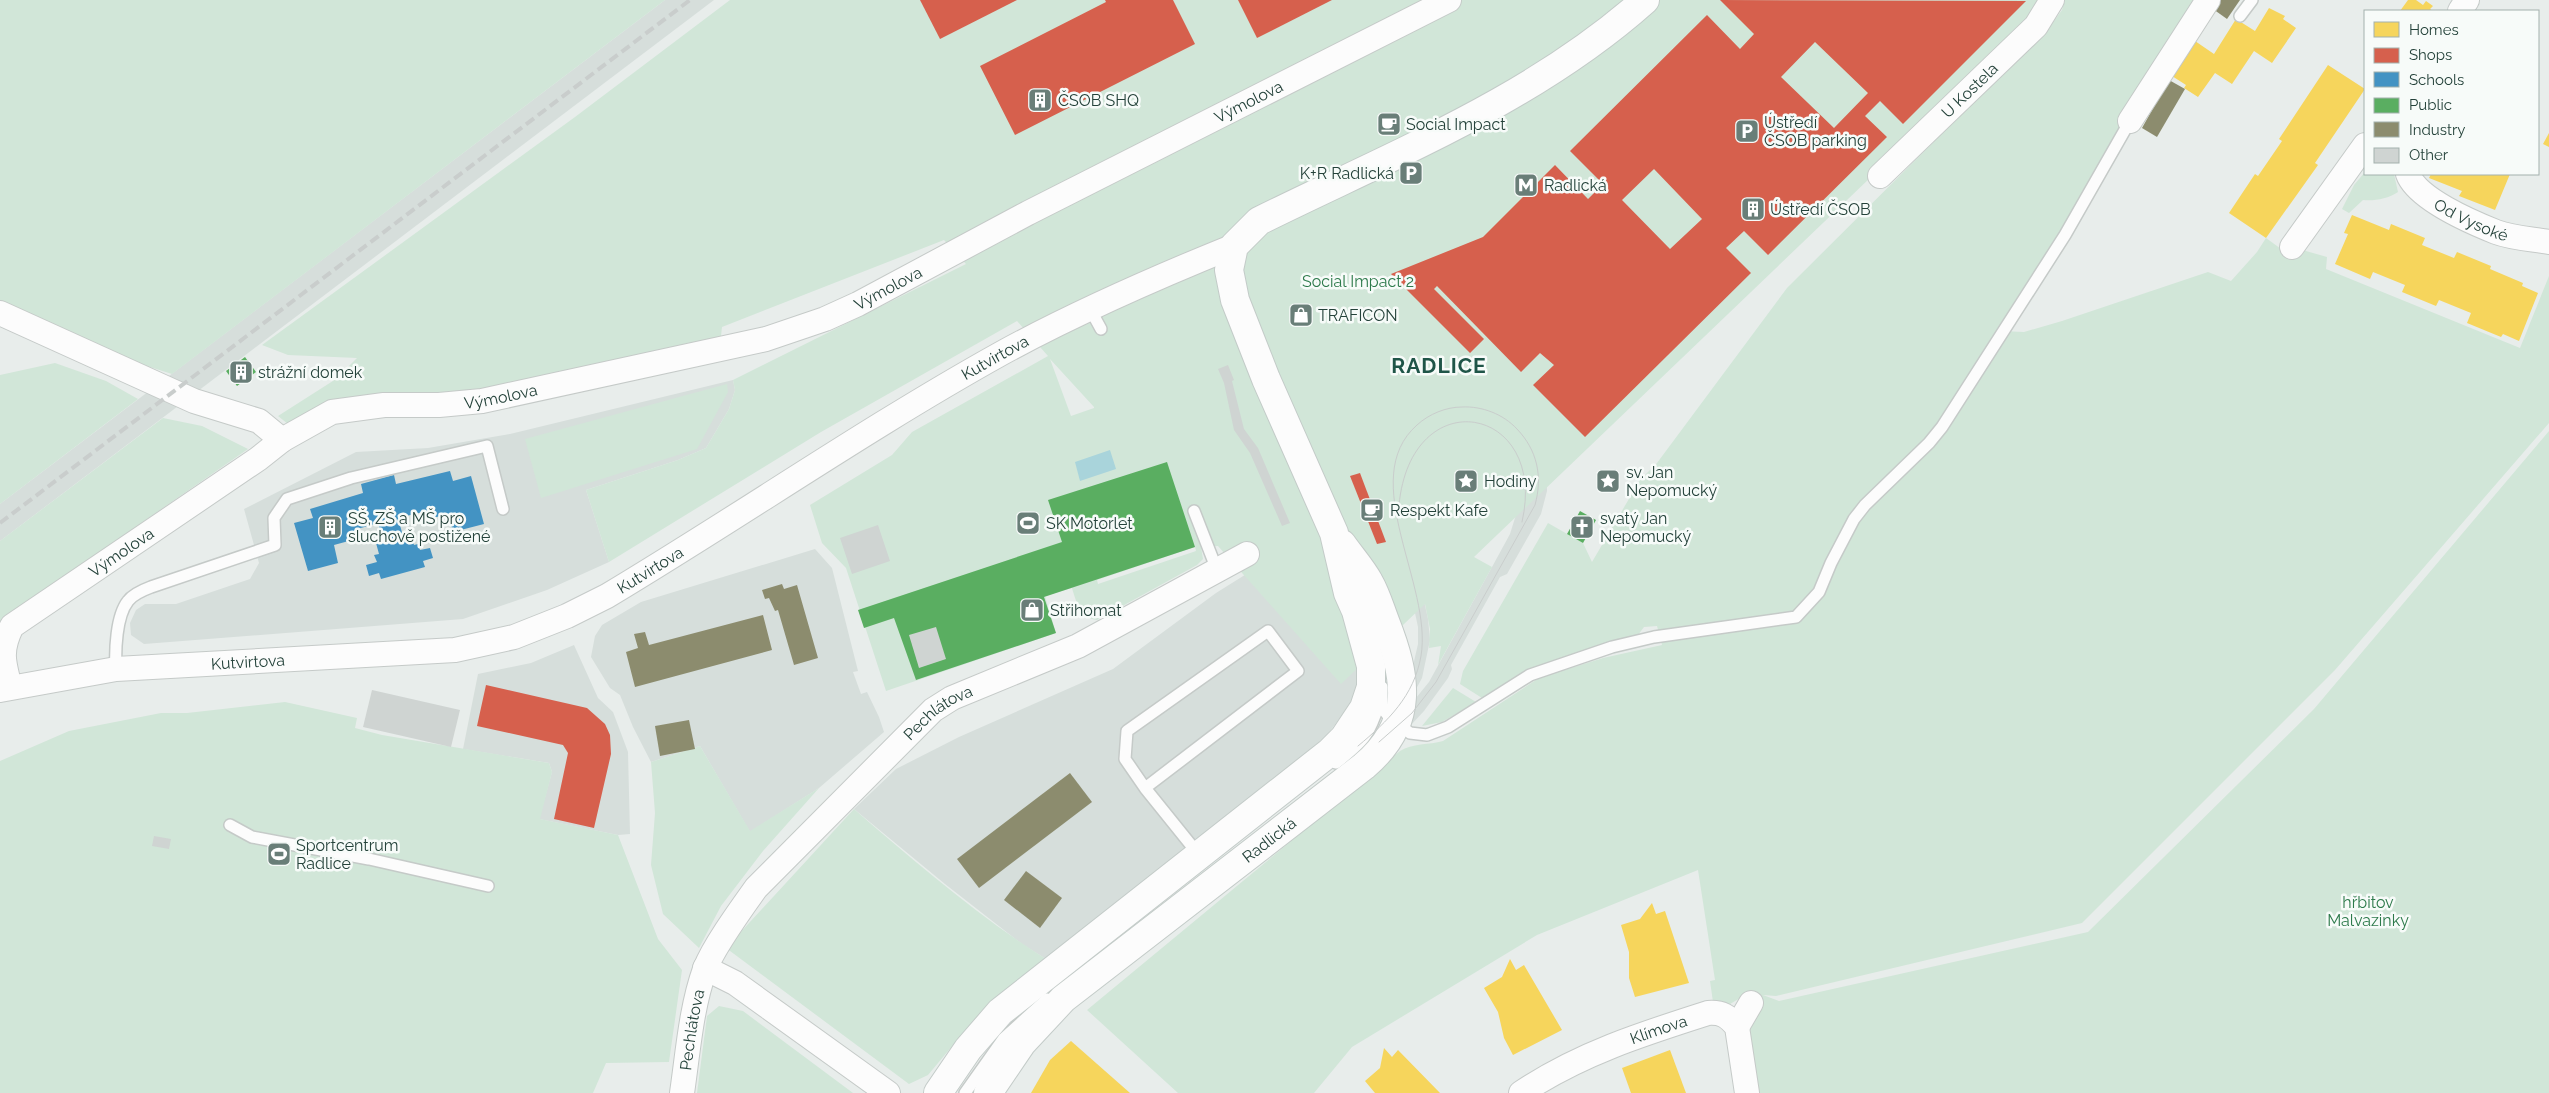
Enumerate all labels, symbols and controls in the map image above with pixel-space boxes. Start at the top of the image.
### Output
legend [2364,10,2539,175]
text: Homes [2409,21,2459,39]
text: Shops [2409,46,2452,64]
street label: U Kostela [1938,59,2002,122]
text: Schools [2409,71,2464,89]
street label: Výmolova [1211,77,1286,127]
building icon: ČSOB SHQ [1027,87,1053,113]
place label: ČSOB SHQ [1058,90,1139,110]
text: Public [2409,96,2452,114]
cafe icon: Social Impact [1376,111,1402,137]
place label: Ústředí ČSOB parking [1764,112,1867,150]
place label: Social Impact [1406,115,1506,134]
parking icon: Ústředí ČSOB parking [1734,118,1760,144]
text: Industry [2409,121,2465,139]
text: Other [2409,146,2449,164]
parking icon: K+R Radlická [1398,160,1424,186]
place label: K+R Radlická [1300,164,1394,183]
metro station icon: Radlická [1513,172,1539,198]
place label: Radlická [1544,176,1607,195]
street label: Od Vysoké [2430,195,2510,245]
building icon: Ústředí ČSOB [1740,196,1766,222]
place label: Ústředí ČSOB [1770,199,1871,219]
street label: Výmolova [851,263,925,314]
park label: Social Impact 2 [1302,272,1414,291]
shop icon: TRAFICON [1288,302,1314,328]
place label: TRAFICON [1318,306,1398,325]
street label: Kutvirtova [958,332,1032,384]
district label: RADLICE [1391,353,1487,378]
building icon: strážní domek [228,359,254,385]
place label: strážní domek [258,363,363,382]
street label: Výmolova [463,380,539,413]
place label: sv. Jan Nepomucký [1626,463,1717,500]
place icon: Hodiny [1453,468,1479,494]
place icon: sv. Jan Nepomucký [1595,468,1621,494]
place label: Hodiny [1484,472,1537,491]
cafe icon: Respekt Kafe [1359,497,1385,523]
place label: Respekt Kafe [1390,501,1488,520]
place label: SŠ, ZŠ a MŠ pro sluchově postižené [348,508,490,546]
place label: svatý Jan Nepomucký [1600,509,1691,546]
sports icon: SK Motorlet [1015,510,1041,536]
building icon: SŠ, ZŠ a MŠ pro sluchově postižené [317,514,343,540]
place label: SK Motorlet [1046,514,1133,533]
church icon: svatý Jan Nepomucký [1569,514,1595,540]
street label: Výmolova [85,524,158,581]
street label: Kutvirtova [614,543,687,598]
shop icon: Střihomat [1019,597,1045,623]
place label: Střihomat [1050,601,1122,620]
street label: Kutvirtova [210,651,285,674]
street label: Pechlátova [900,682,975,744]
street label: Radlická [1239,813,1300,867]
place label: Sportcentrum Radlice [296,836,398,873]
sports icon: Sportcentrum Radlice [266,841,292,867]
park label: hřbitov Malvazinky [2327,893,2409,930]
street label: Pechlátova [676,987,708,1072]
street label: Klímova [1627,1011,1689,1048]

